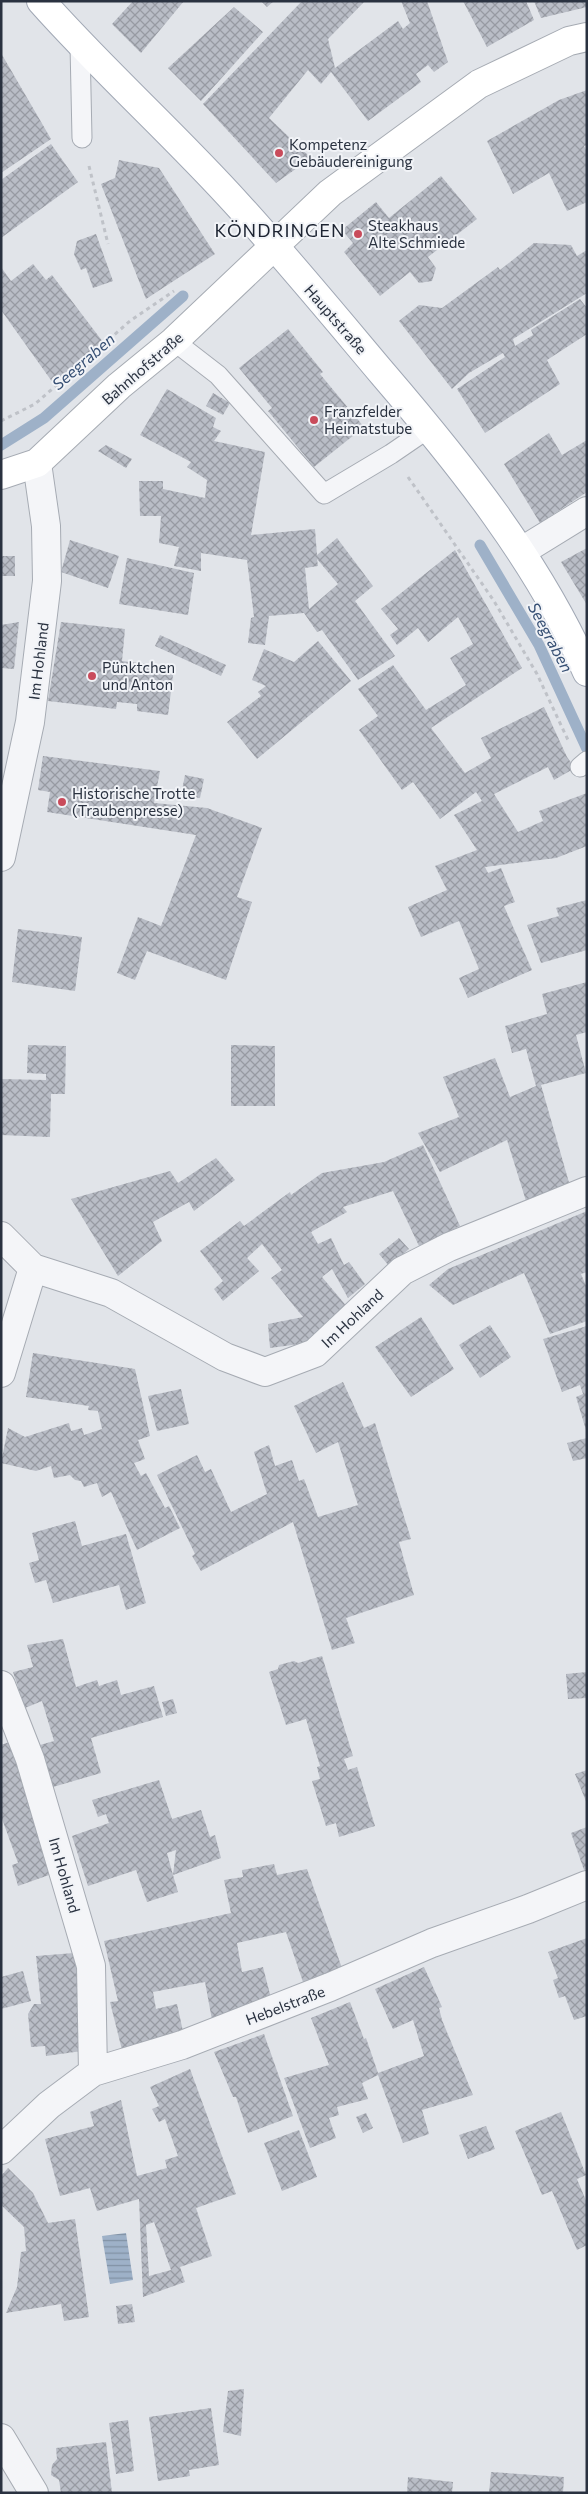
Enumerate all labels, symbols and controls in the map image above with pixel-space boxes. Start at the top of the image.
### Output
place label: Kompetenz Gebäudereinigung [289,135,413,170]
marker: Kompetenz Gebäudereinigung [273,147,285,159]
place label: Steakhaus Alte Schmiede [368,216,465,251]
district label: KÖNDRINGEN [214,219,346,241]
marker: Steakhaus Alte Schmiede [352,228,364,240]
street label: Hauptstraße [301,281,371,357]
street label: Bahnhofstraße [98,328,186,408]
water label: Seegraben [48,329,118,393]
place label: Franzfelder Heimatstube [324,402,412,437]
marker: Franzfelder Heimatstube [308,414,320,426]
water label: Seegraben [525,599,577,675]
street label: Im Hohland [24,621,52,701]
place label: Pünktchen und Anton [102,658,175,693]
marker: Pünktchen und Anton [86,670,98,682]
place label: Historische Trotte (Traubenpresse) [72,784,195,819]
marker: Historische Trotte (Traubenpresse) [56,796,68,808]
street label: Im Hohland [317,1285,387,1351]
street label: Im Hohland [46,1835,84,1915]
street label: Hebelstraße [243,1982,327,2028]

